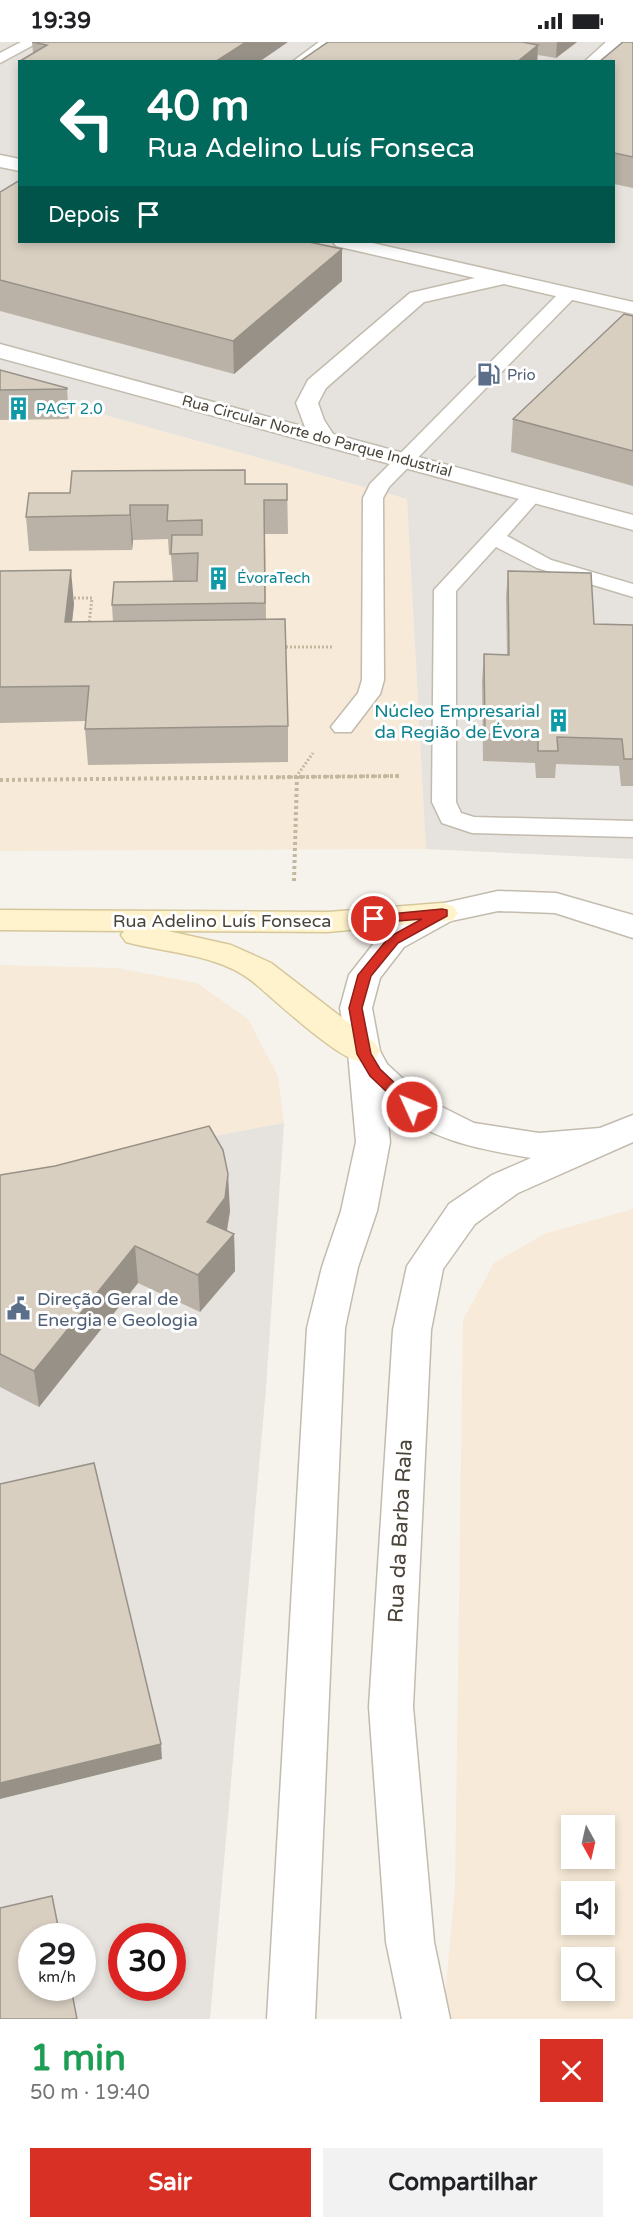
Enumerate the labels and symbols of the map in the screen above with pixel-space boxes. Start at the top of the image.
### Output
fuel station icon: Prio [476,362,502,388]
place label: Prio [507,366,536,384]
street label: Rua Circular Norte do Parque Industrial [180,391,454,481]
building icon: PACT 2.0 [5,396,31,422]
place label: PACT 2.0 [36,400,103,418]
building icon: ÉvoraTech [206,565,232,591]
place label: ÉvoraTech [237,569,310,587]
place label: Núcleo Empresarial da Região de Évora [374,700,540,743]
building icon: Núcleo Empresarial da Região de Évora [545,708,571,734]
pin [348,893,399,944]
street label: Rua Adelino Luís Fonseca [113,910,331,932]
position arrow [380,1075,444,1139]
place label: Direção Geral de Energia e Geologia [37,1288,198,1331]
public building icon: Direção Geral de Energia e Geologia [6,1296,32,1322]
street label: Rua da Barba Rala [383,1438,418,1624]
north arrow [561,1815,615,1869]
speed limit sign: 30 [108,1923,186,2001]

